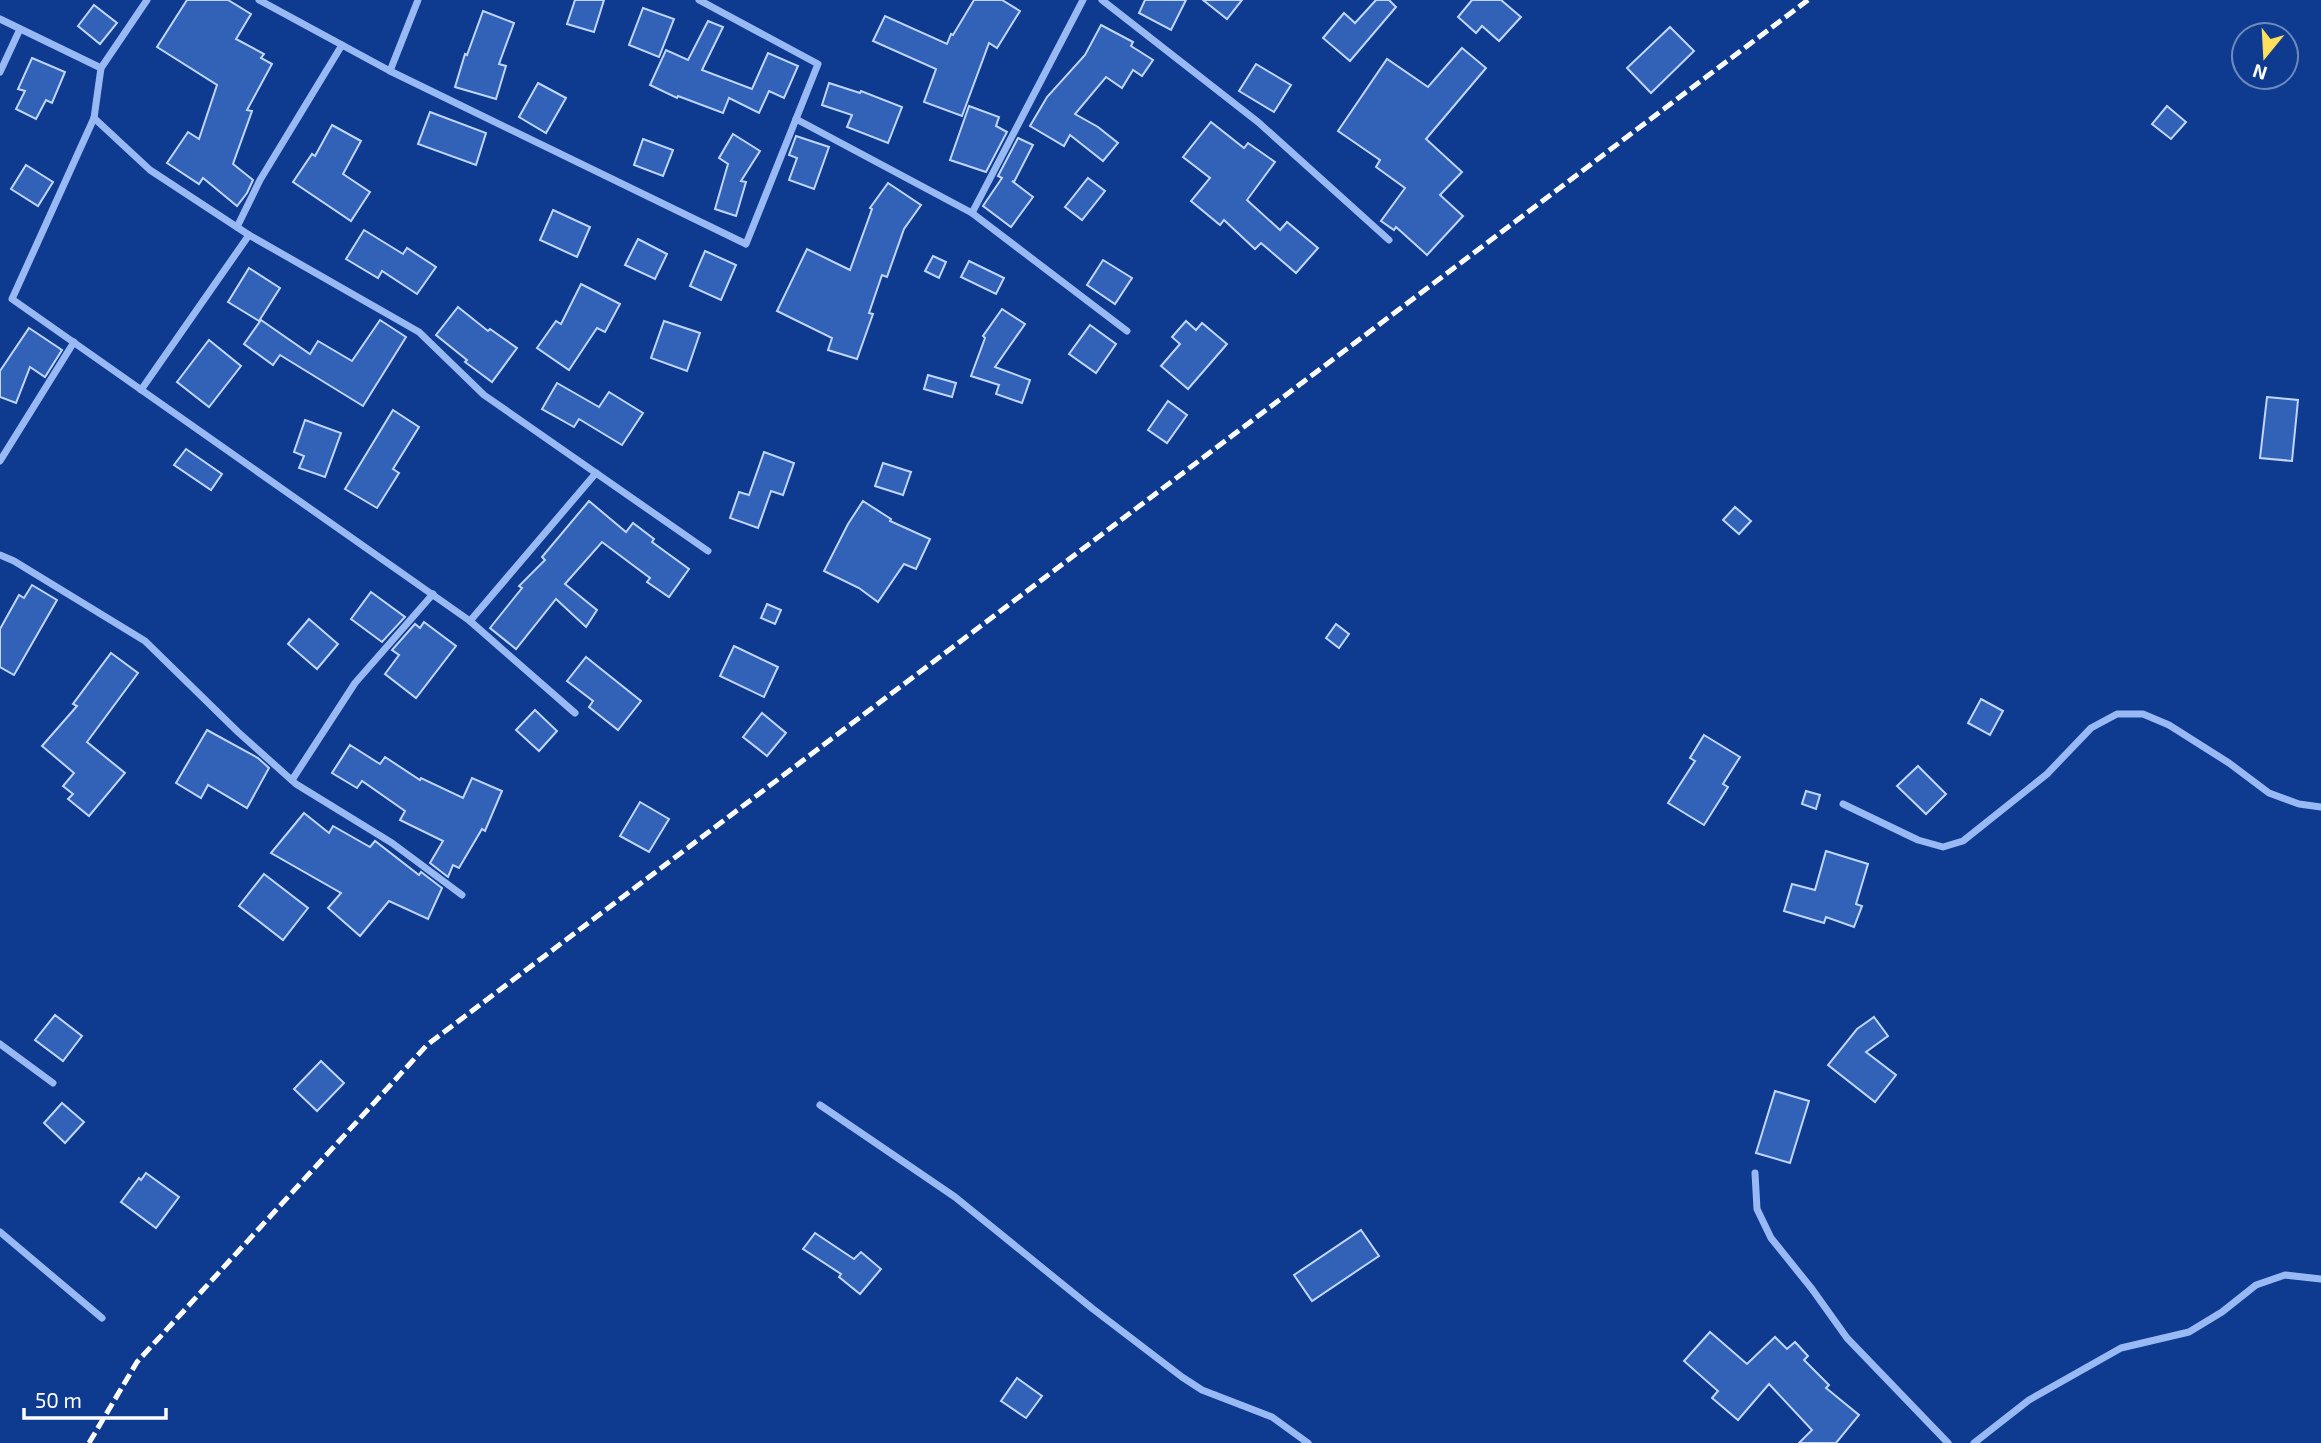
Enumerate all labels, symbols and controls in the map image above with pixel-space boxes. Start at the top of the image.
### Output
north arrow [2230,21,2300,91]
text: N [2250,60,2270,86]
scale bar [24,1376,166,1420]
text: 50 m [35,1387,82,1412]

